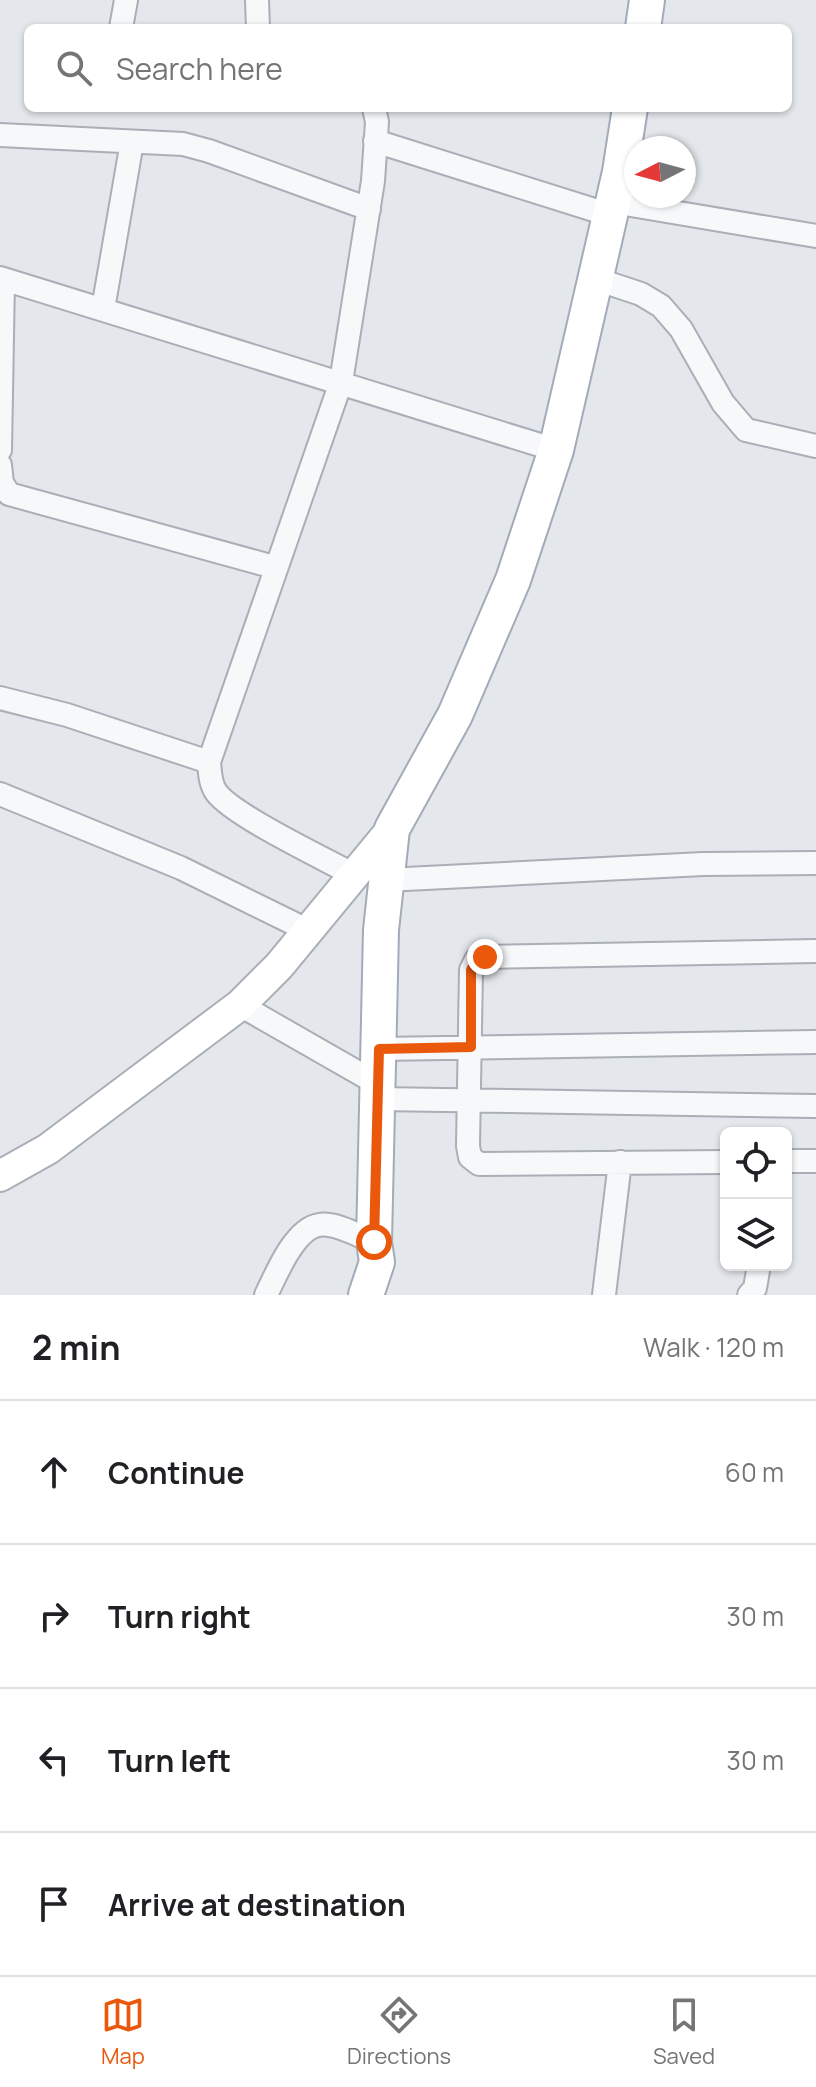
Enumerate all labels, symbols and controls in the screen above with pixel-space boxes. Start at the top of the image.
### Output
search box [24,24,792,112]
icon: search [52,46,96,90]
text: Search here [116,48,283,89]
north arrow [624,136,696,208]
route end [467,939,503,975]
map controls [720,1127,792,1271]
button: locate [720,1127,792,1199]
button: layers [720,1199,792,1271]
route start [356,1224,392,1260]
text: 2 min [32,1324,120,1370]
text: Walk · 120 m [643,1329,784,1365]
icon: ahead [32,1450,76,1494]
text: Continue [108,1452,244,1493]
text: 60 m [725,1454,784,1490]
icon: right [32,1594,76,1638]
text: Turn right [108,1596,251,1637]
text: 30 m [727,1598,784,1634]
icon: left [32,1738,76,1782]
text: Turn left [108,1740,231,1781]
text: 30 m [727,1742,784,1778]
icon: arrive [32,1882,76,1926]
text: Arrive at destination [108,1884,406,1925]
tab: Map [101,1993,145,2071]
tab: Directions [347,1993,451,2071]
tab: Saved [653,1993,715,2071]

